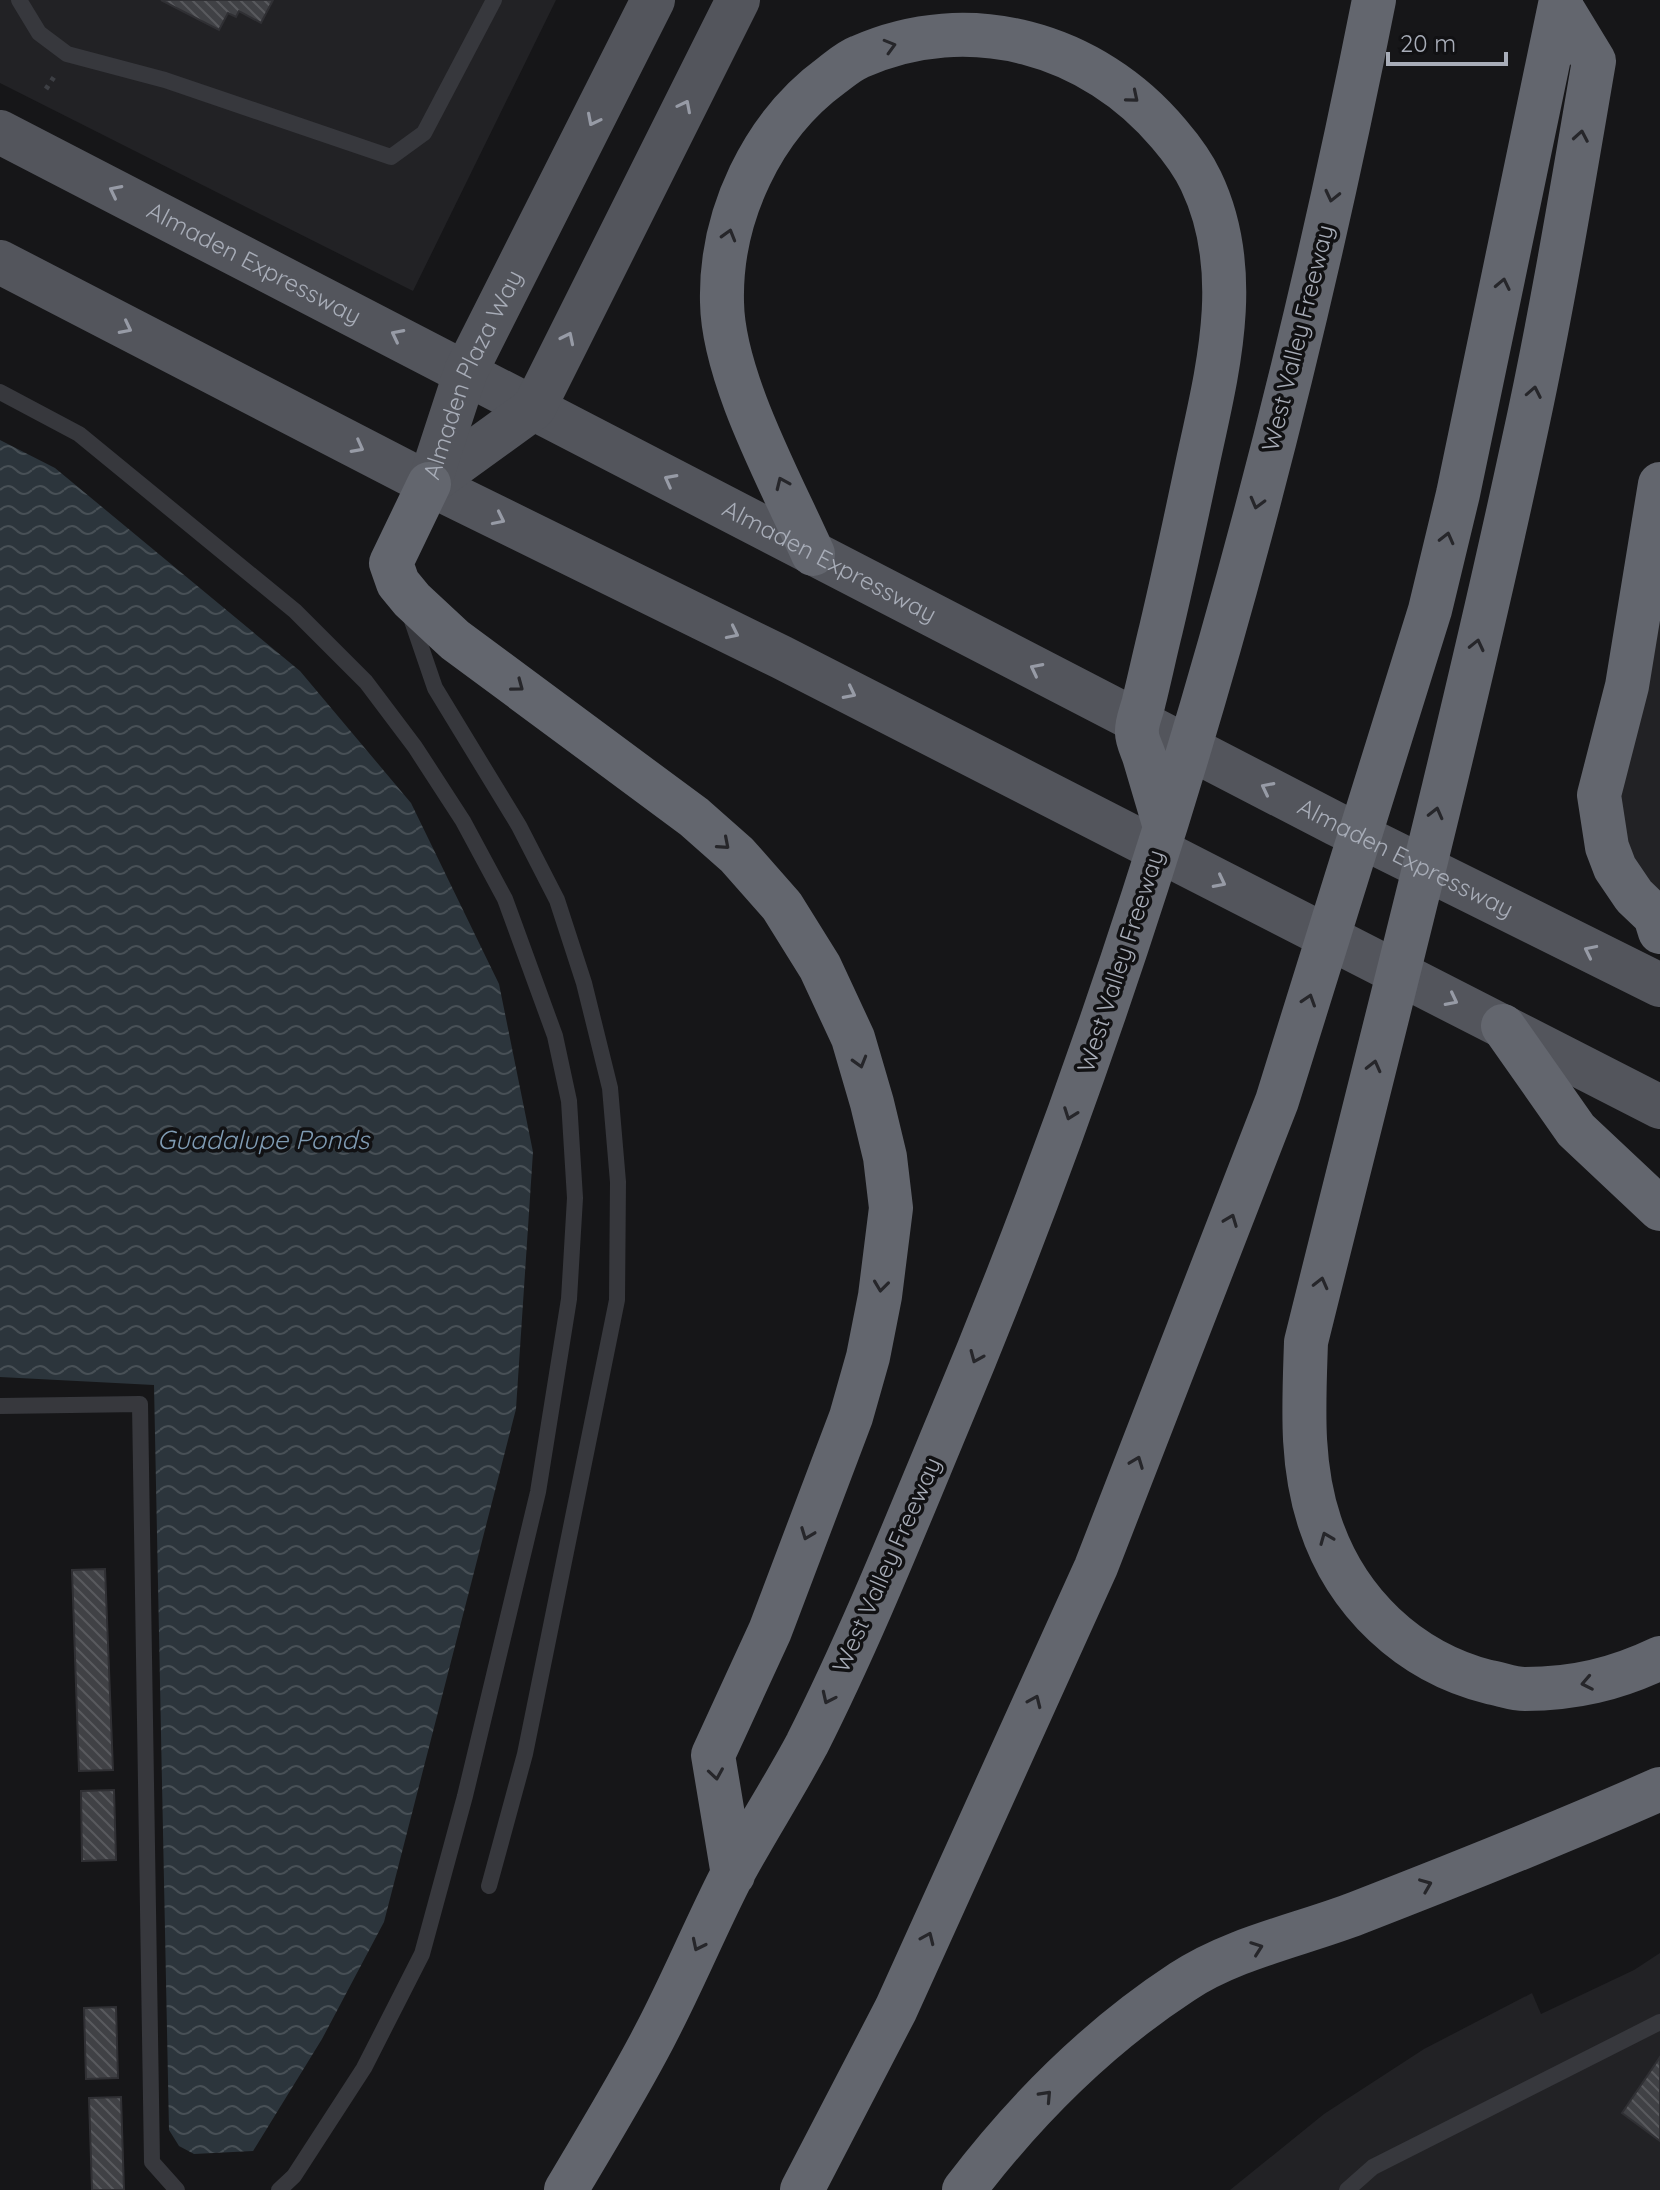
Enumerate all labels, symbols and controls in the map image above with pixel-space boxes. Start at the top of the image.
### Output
scale bar [1388,16,1506,66]
text: 20 m [1400,28,1456,58]
one-way arrow [883,39,896,56]
one-way arrow [1124,87,1139,102]
one-way arrow [675,100,691,115]
one-way arrow [587,111,602,126]
one-way arrow [1572,129,1589,143]
one-way arrow [109,185,124,200]
one-way arrow [1325,189,1342,203]
street label: Almaden Expressway [142,195,367,330]
street label: West Valley Freeway [1254,221,1340,454]
one-way arrow [720,229,736,242]
street label: Almaden Plaza Way [416,265,529,483]
one-way arrow [1494,278,1511,291]
one-way arrow [118,319,133,334]
one-way arrow [390,330,405,345]
one-way arrow [558,332,574,347]
one-way arrow [1524,385,1541,398]
one-way arrow [350,437,364,452]
one-way arrow [663,474,678,489]
one-way arrow [775,477,791,491]
street label: Almaden Expressway [718,493,942,629]
one-way arrow [1250,496,1267,510]
one-way arrow [491,509,506,525]
one-way arrow [1438,531,1455,545]
one-way arrow [724,624,739,639]
one-way arrow [1467,639,1484,653]
one-way arrow [1030,664,1044,679]
one-way arrow [509,677,523,691]
one-way arrow [841,683,856,698]
one-way arrow [1261,783,1276,798]
street label: Almaden Expressway [1293,791,1519,924]
one-way arrow [1427,807,1444,821]
one-way arrow [715,834,730,849]
street label: West Valley Freeway [1070,846,1170,1076]
one-way arrow [1211,873,1226,888]
one-way arrow [1584,945,1599,960]
one-way arrow [1443,991,1458,1006]
one-way arrow [1300,993,1316,1007]
one-way arrow [851,1054,867,1068]
one-way arrow [1365,1060,1382,1073]
one-way arrow [1063,1106,1080,1120]
water label: Guadalupe Ponds [157,1123,371,1156]
one-way arrow [1221,1214,1238,1228]
one-way arrow [1311,1276,1328,1290]
one-way arrow [873,1279,890,1292]
one-way arrow [970,1349,986,1363]
street label: West Valley Freeway [825,1452,947,1677]
one-way arrow [1127,1456,1144,1470]
one-way arrow [800,1526,817,1540]
one-way arrow [1319,1532,1335,1546]
one-way arrow [1580,1673,1593,1690]
one-way arrow [822,1690,838,1704]
one-way arrow [1025,1695,1041,1710]
one-way arrow [707,1768,724,1781]
one-way arrow [1418,1879,1432,1895]
one-way arrow [918,1932,934,1947]
one-way arrow [693,1937,708,1952]
one-way arrow [1249,1941,1263,1957]
one-way arrow [1036,2090,1050,2105]

